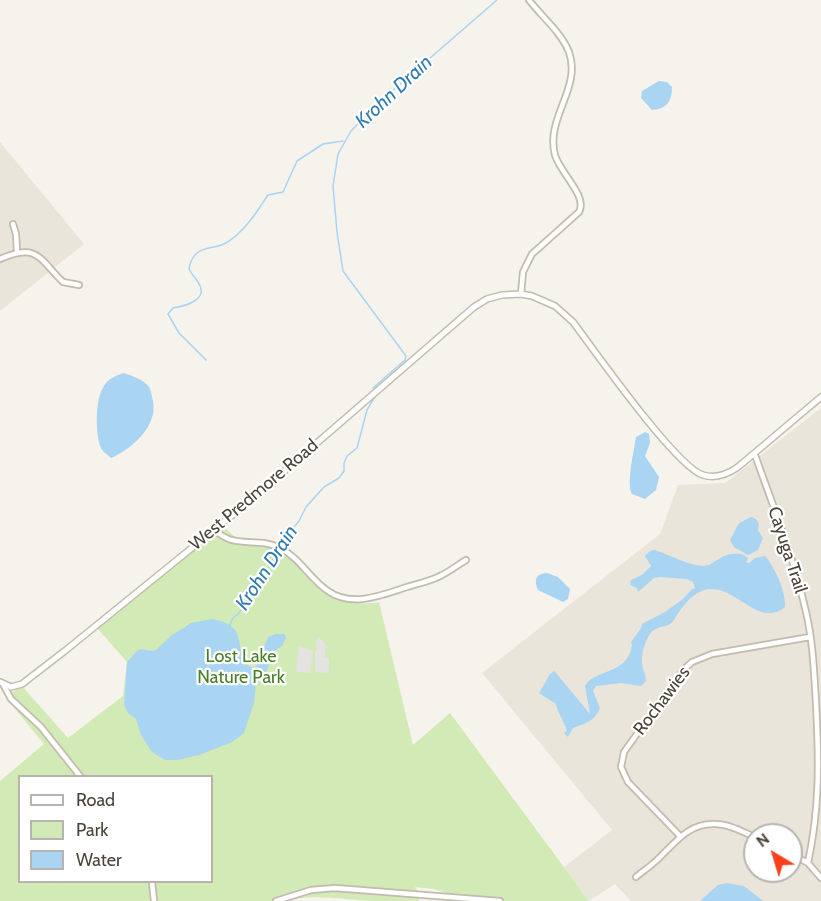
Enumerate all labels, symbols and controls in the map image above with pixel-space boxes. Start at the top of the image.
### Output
water label: Krohn Drain [351,50,437,134]
street label: West Predmore Road [185,435,323,555]
street label: Cayuga Trail [763,504,811,596]
water label: Krohn Drain [231,521,303,615]
park label: Lost Lake Nature Park [197,646,285,688]
street label: Rochawies [629,662,695,740]
legend [18,775,213,883]
text: Road [76,789,115,811]
text: Park [76,819,108,841]
north arrow [743,823,803,883]
text: N [753,829,773,851]
text: Water [76,849,122,871]

